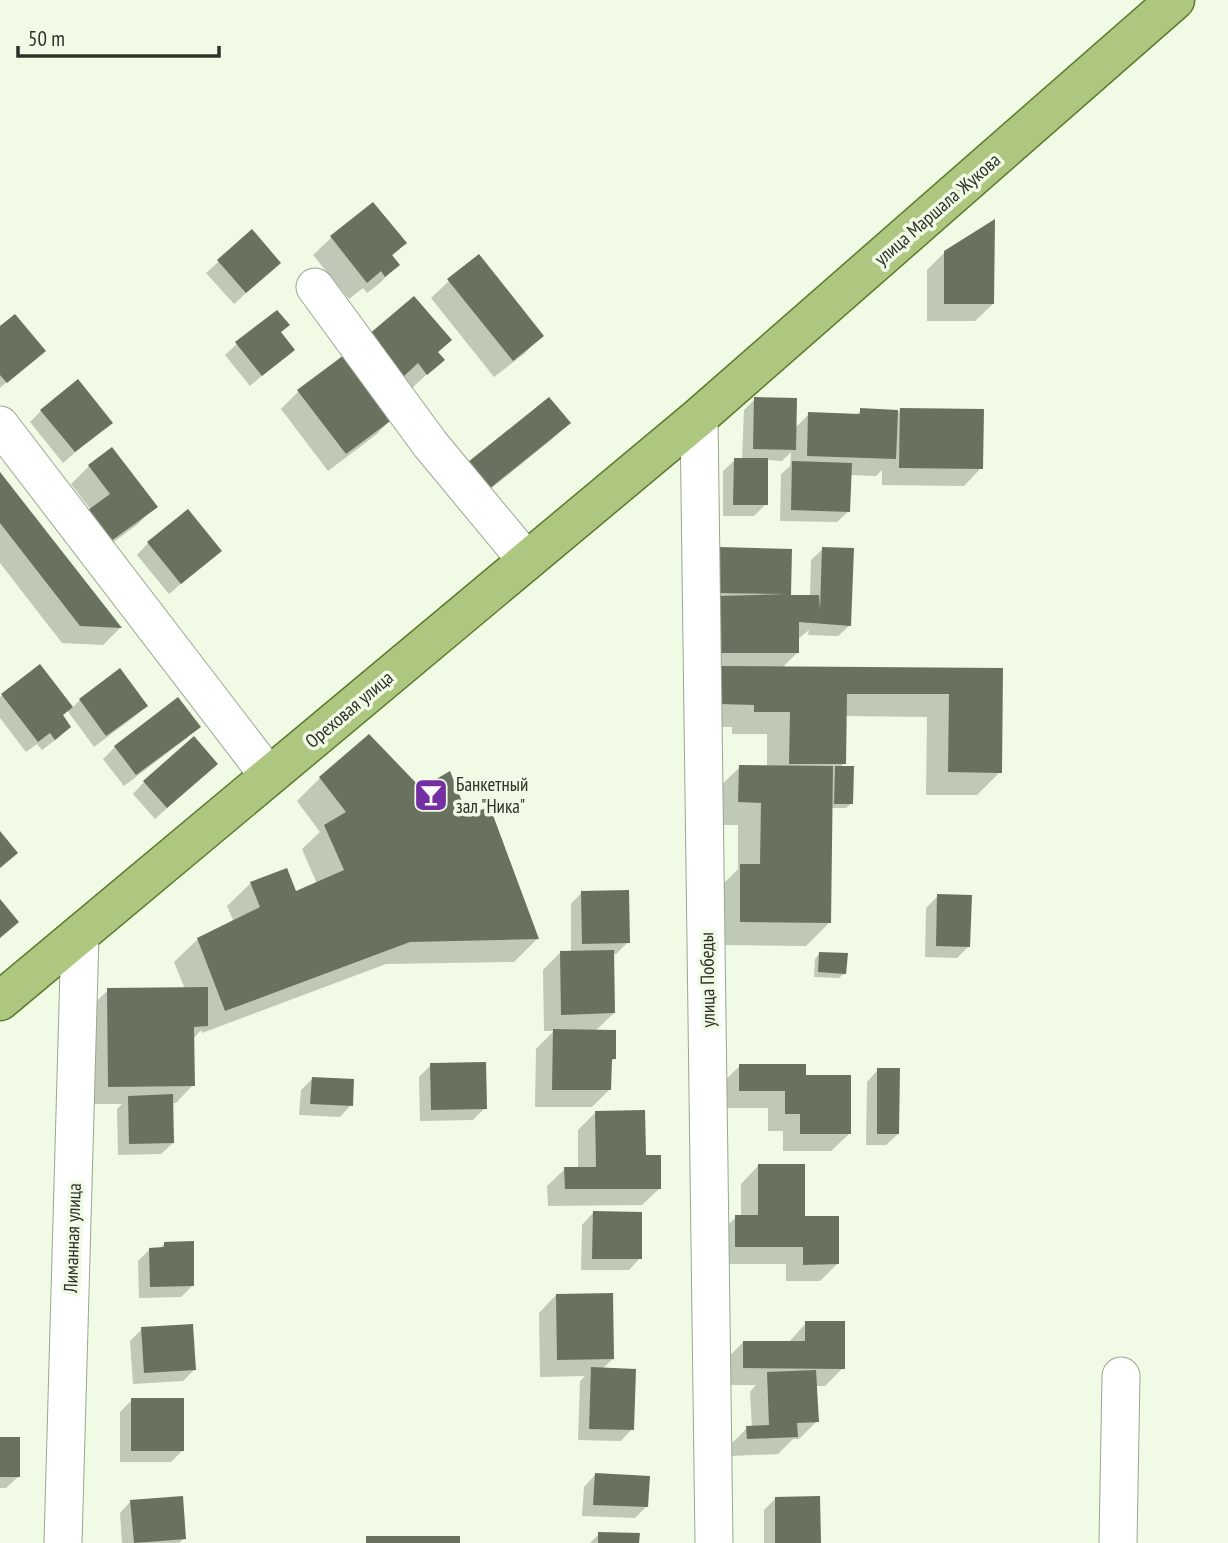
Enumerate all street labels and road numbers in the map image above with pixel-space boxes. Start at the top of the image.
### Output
street label: улица Маршала Жукова [869,148,1005,270]
street label: Ореховая улица [300,665,398,753]
street label: улица Победы [694,932,720,1028]
street label: Лиманная улица [58,1183,86,1294]

